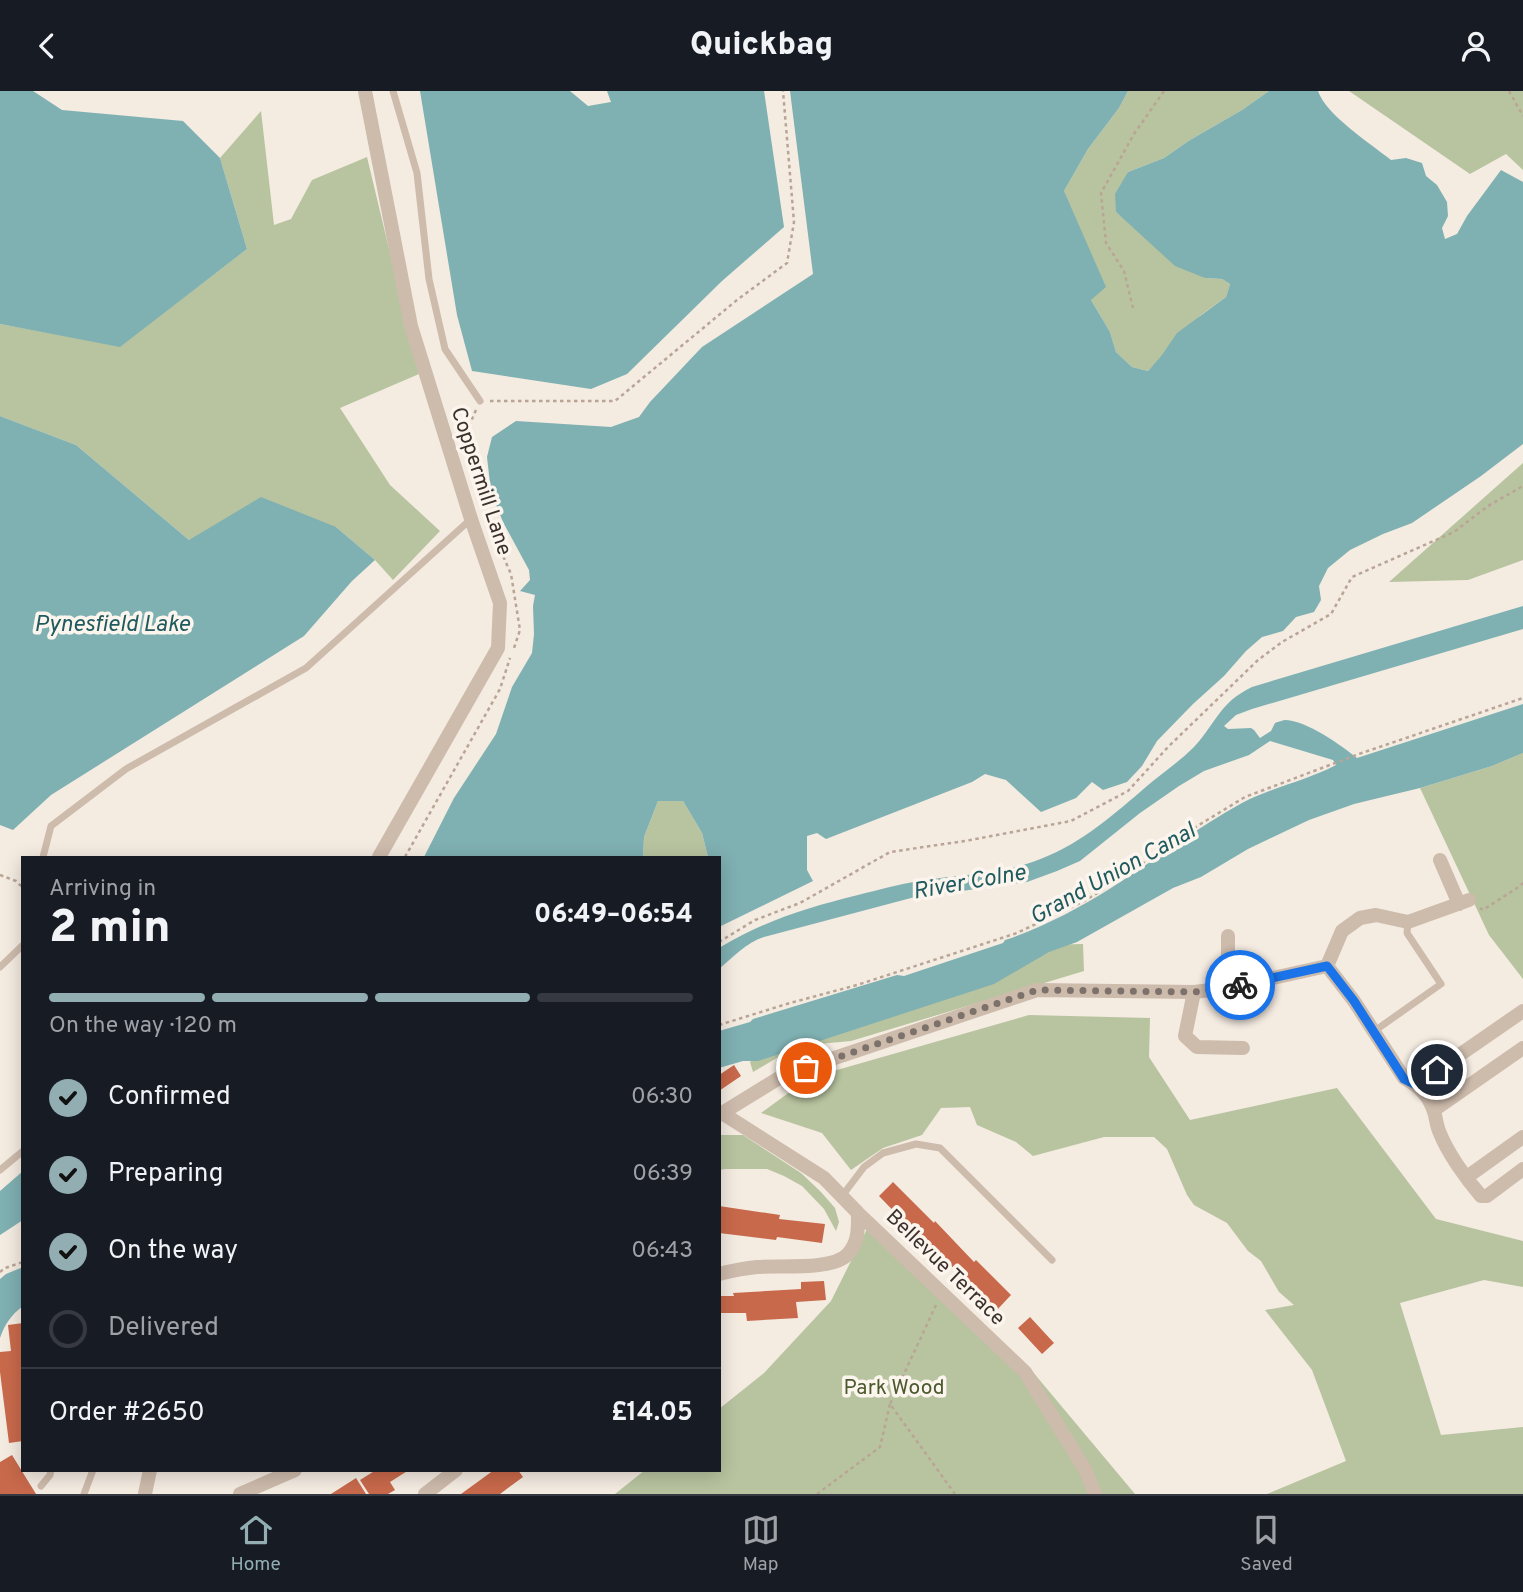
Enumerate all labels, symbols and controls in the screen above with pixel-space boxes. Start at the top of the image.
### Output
text: Quickbag [690,26,833,66]
icon: back [28,27,66,65]
icon: person [1457,27,1495,65]
street label: Coppermill Lane [444,404,517,559]
water label: Pynesfield Lake [34,611,191,640]
water label: Grand Union Canal [1025,817,1202,933]
water label: River Colne [911,859,1029,908]
text: Arriving in [49,875,156,904]
text: 06:49–06:54 [534,899,693,932]
text: 2 min [49,900,171,959]
courier [1205,950,1275,1020]
icon: bike [1221,966,1259,1004]
text: On the way · 120 m [49,1012,237,1041]
pin [776,1038,836,1098]
pin [1407,1040,1467,1100]
icon: bag [787,1049,825,1087]
icon: home [1418,1051,1456,1089]
icon: check [49,1079,87,1117]
text: Confirmed [108,1081,231,1114]
text: 06:30 [631,1083,693,1112]
icon: check [49,1156,87,1194]
text: Preparing [108,1158,223,1191]
text: 06:39 [632,1160,693,1189]
street label: Bellevue Terrace [879,1204,1010,1332]
icon: check [49,1233,87,1271]
text: On the way [108,1235,238,1268]
text: 06:43 [631,1237,693,1266]
text: Delivered [108,1312,219,1345]
park label: Park Wood [844,1375,945,1402]
text: Order #2650 [49,1397,205,1430]
text: £14.05 [611,1397,693,1430]
tab: Home [230,1511,281,1577]
tab: Map [742,1511,780,1577]
tab: Saved [1240,1511,1293,1577]

